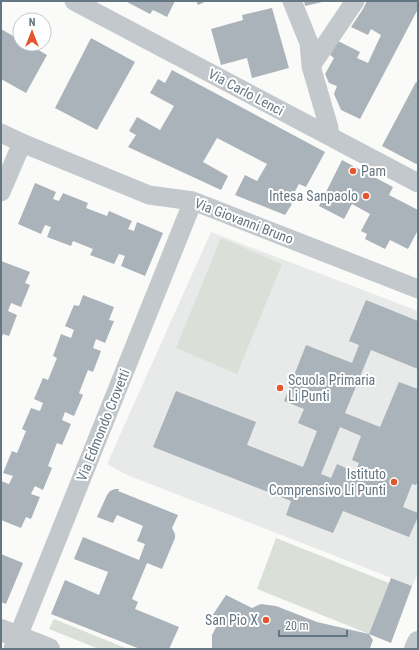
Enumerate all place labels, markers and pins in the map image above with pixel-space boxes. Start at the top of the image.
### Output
place label: Pam [361,163,386,179]
marker: Pam [348,166,358,176]
place label: Intesa Sanpaolo [269,188,358,204]
marker: Intesa Sanpaolo [361,191,371,201]
place label: Scuola Primaria Li Punti [288,372,375,404]
marker: Scuola Primaria Li Punti [275,383,285,393]
place label: Istituto Comprensivo Li Punti [269,466,386,498]
marker: Istituto Comprensivo Li Punti [389,477,399,487]
place label: San Pio X [205,612,258,628]
marker: San Pio X [261,615,271,625]

